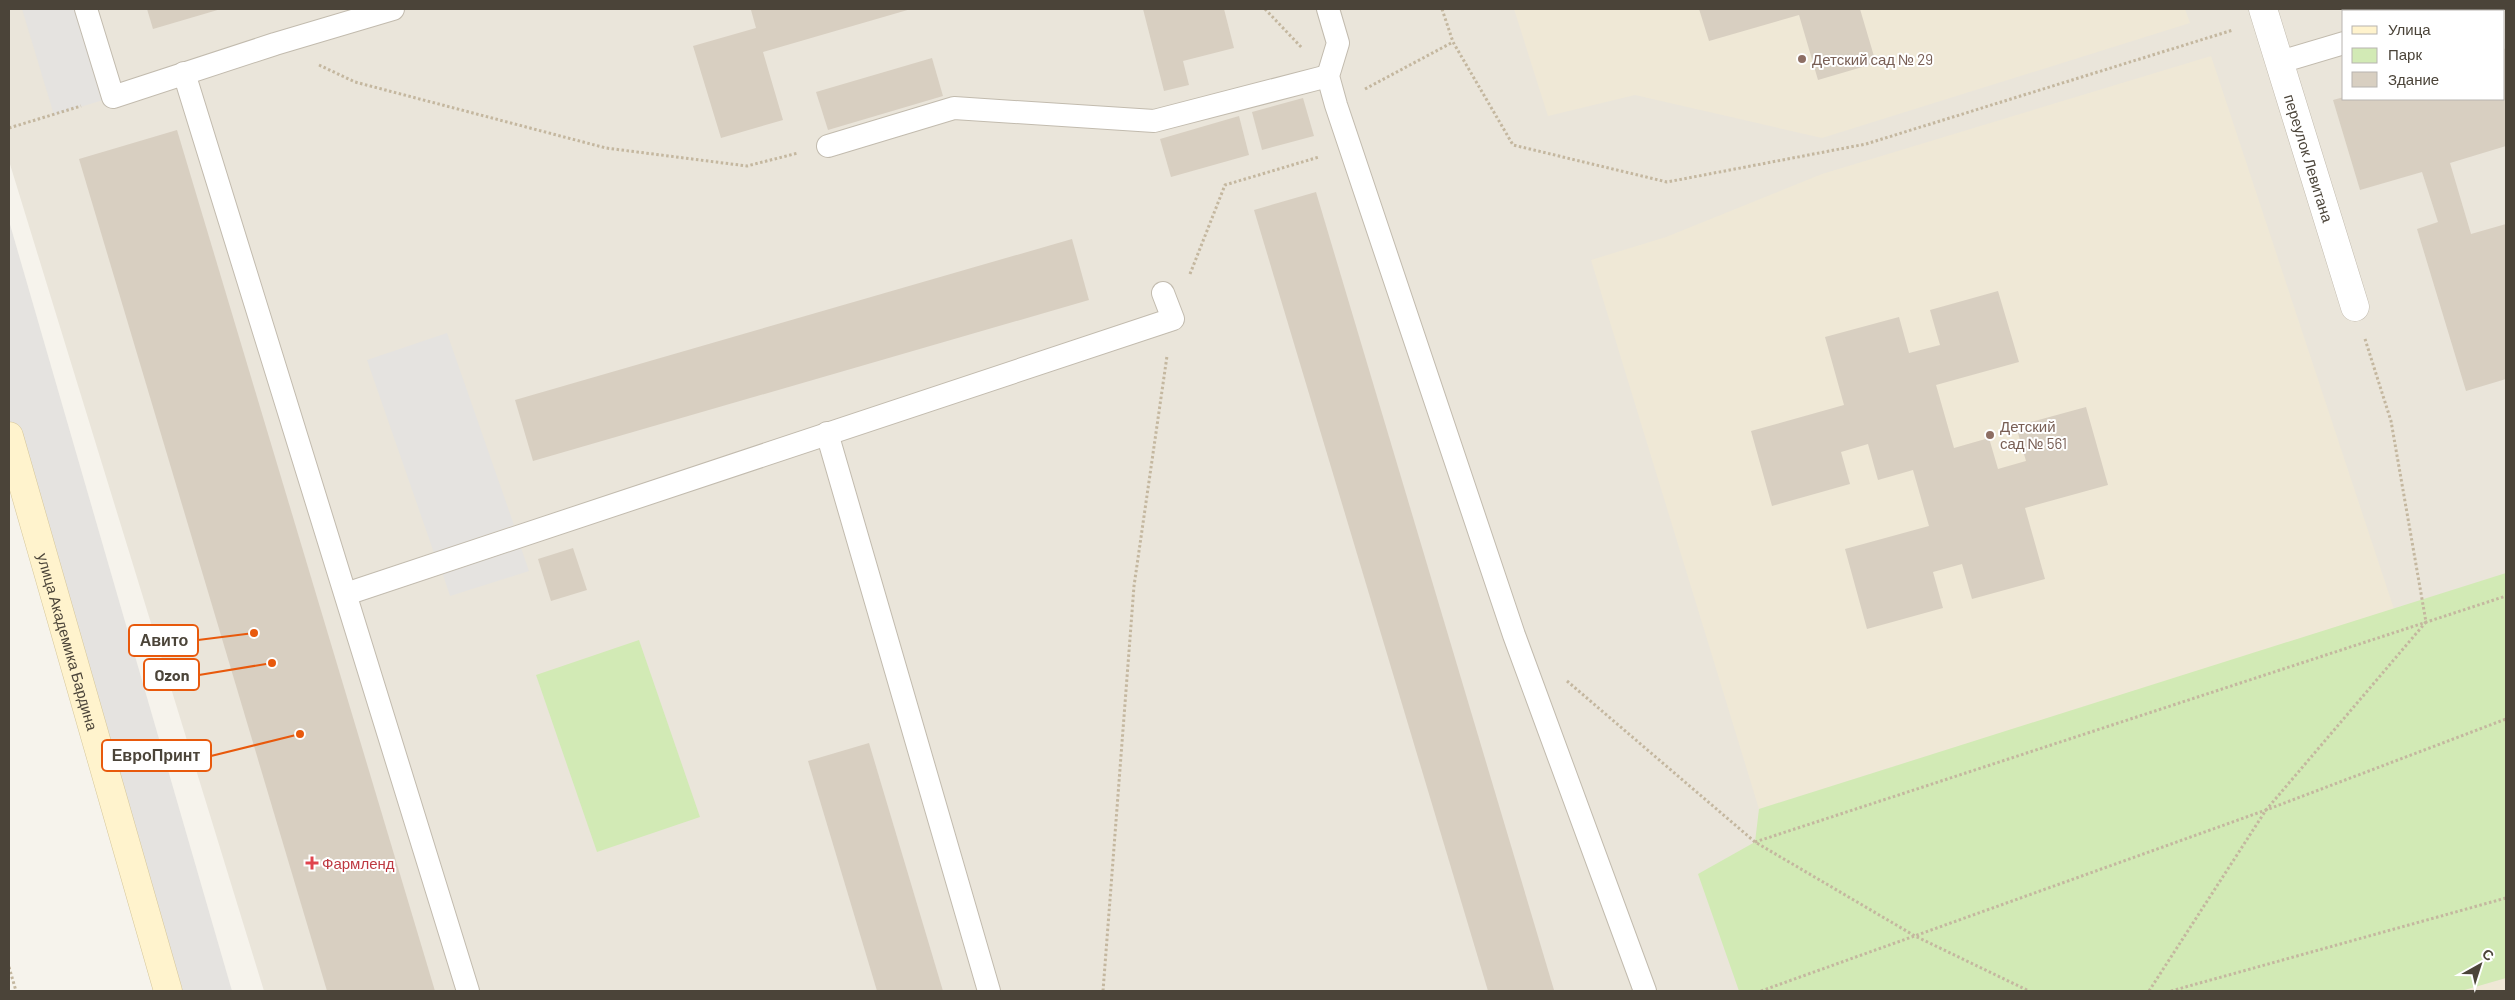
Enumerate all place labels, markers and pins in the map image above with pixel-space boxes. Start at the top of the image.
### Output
place label: Детский сад № 29 [1812,50,1933,68]
marker: Детский сад № 29 [1796,53,1808,65]
place label: Детский сад № 561 [2000,417,2067,452]
marker: Детский сад № 561 [1984,429,1996,441]
callout: Авито [129,625,198,656]
callout: Ozon [144,659,199,690]
callout: ЕвроПринт [102,740,211,771]
place label: Фармленд [322,854,395,872]
marker: Фармленд [306,857,318,869]

